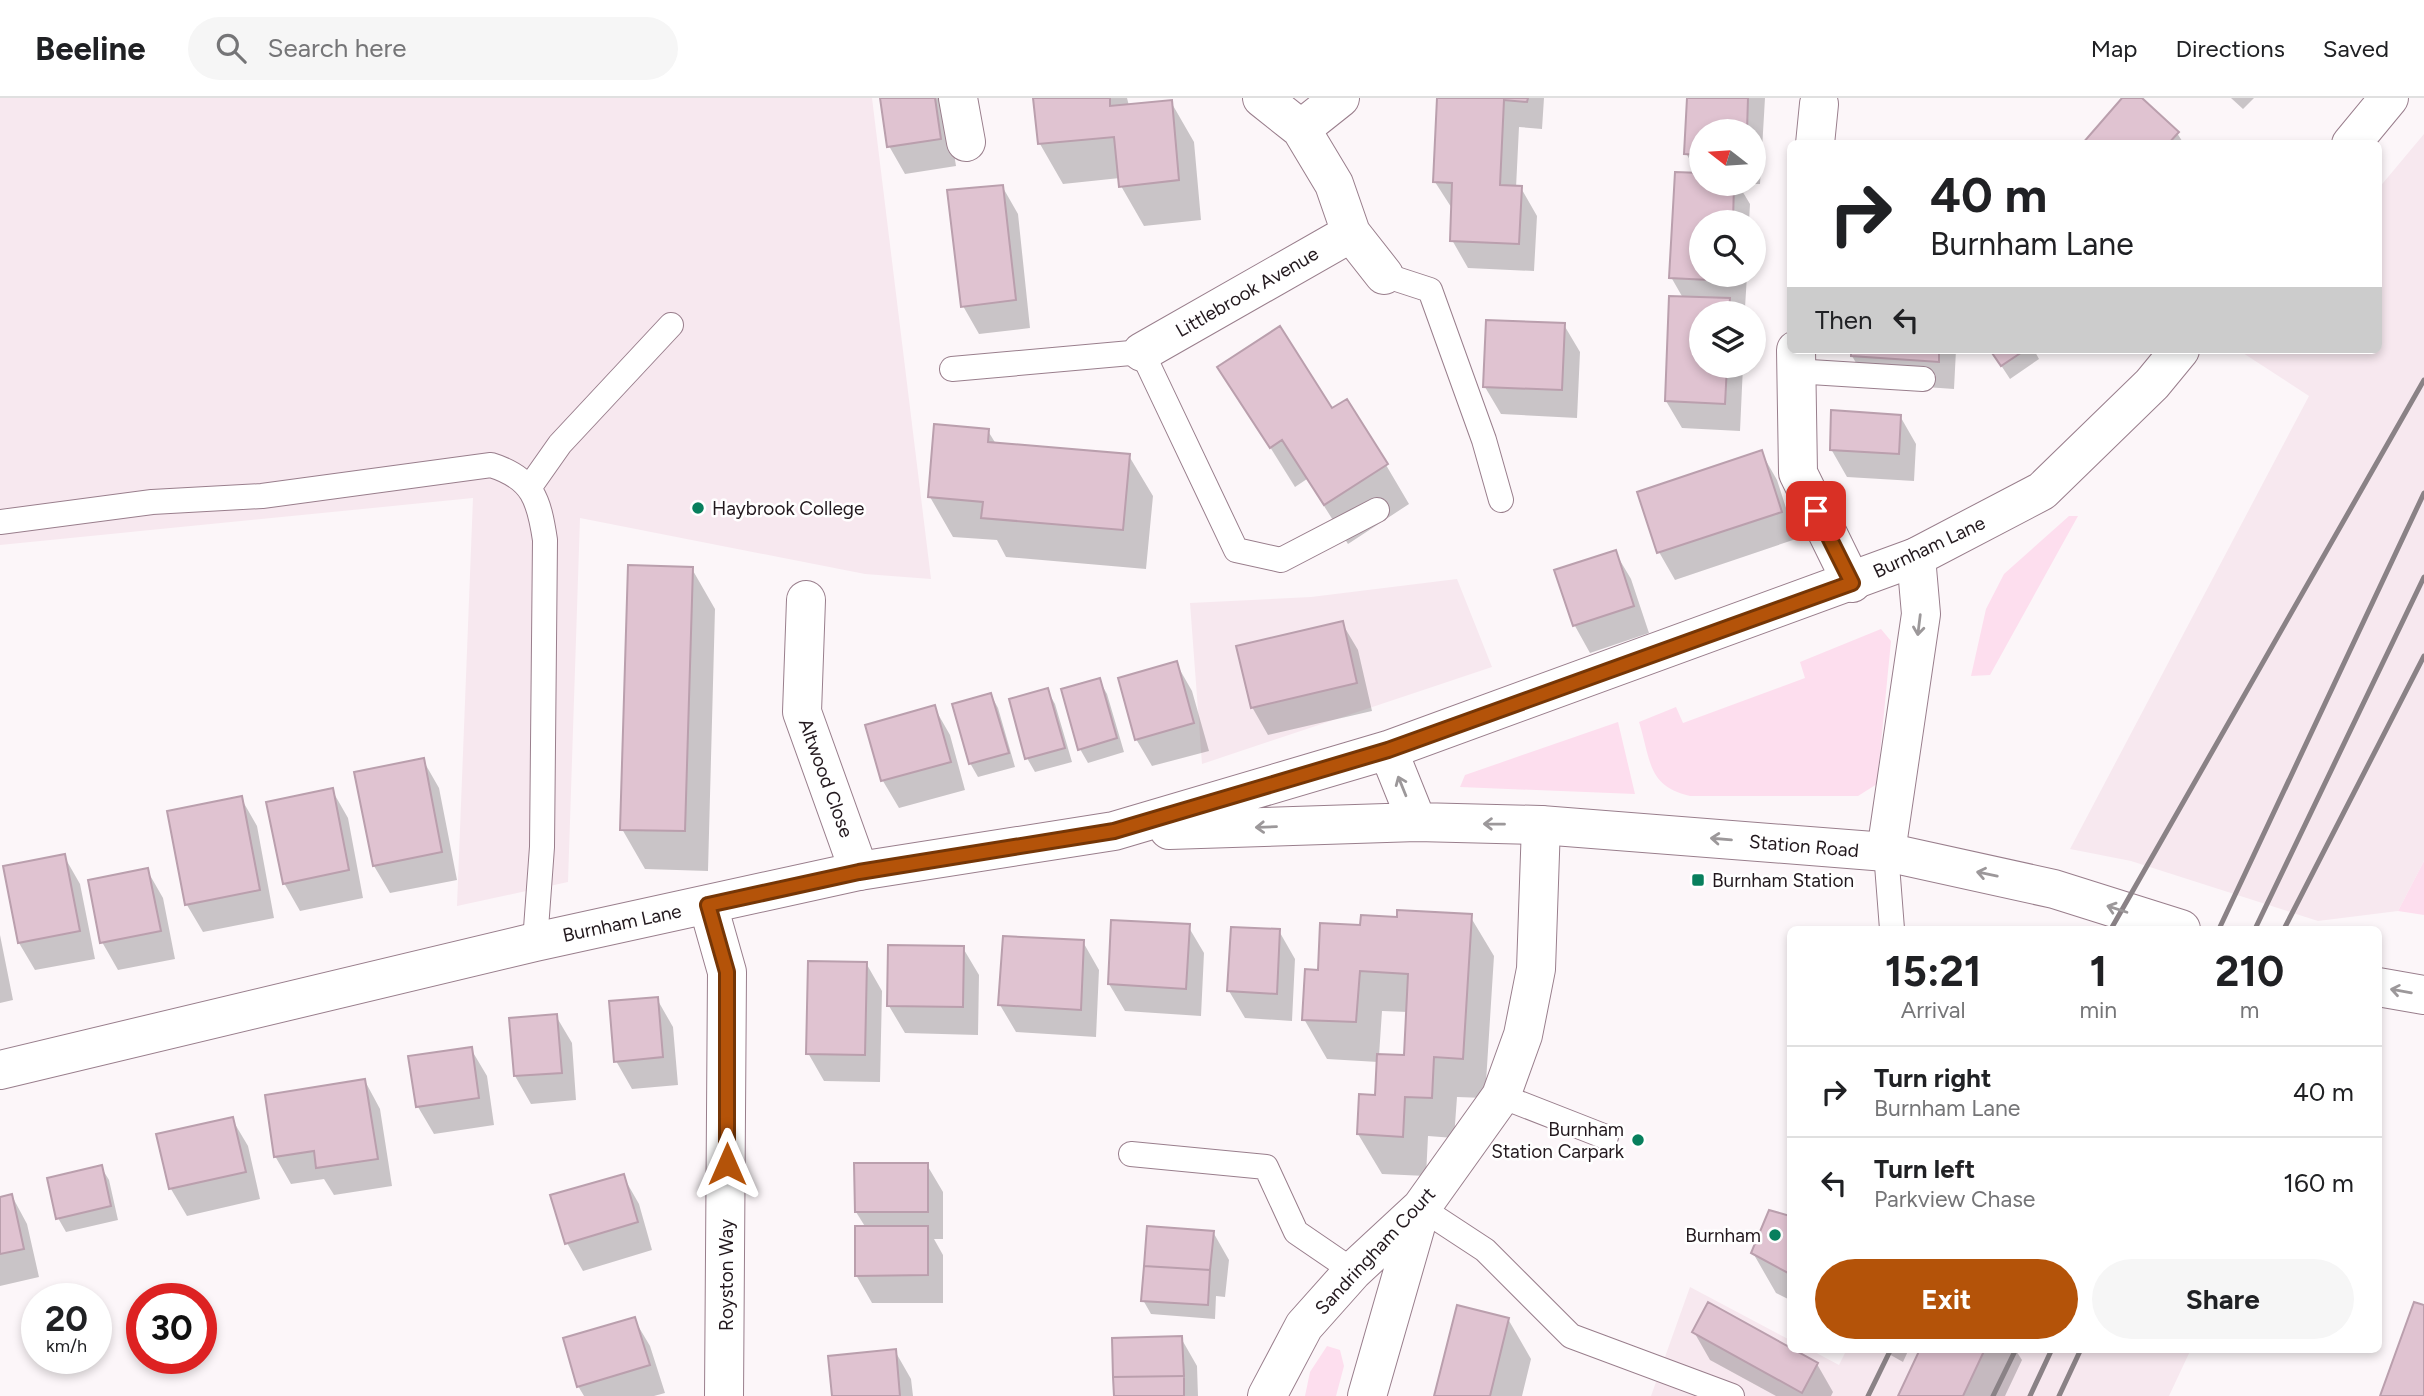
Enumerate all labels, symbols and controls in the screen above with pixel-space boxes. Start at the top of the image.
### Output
search box [188,17,678,80]
text: Beeline [35,29,146,68]
icon: search [212,29,250,67]
text: Search here [268,32,406,64]
text: Map [2091,34,2137,63]
text: Directions [2175,34,2285,63]
text: Saved [2323,34,2389,63]
north arrow [1689,119,1766,196]
map controls [1689,119,1766,378]
text: 40 m [1930,165,2047,224]
icon: right [1815,168,1906,259]
button: search [1689,210,1766,287]
text: Burnham Lane [1930,225,2134,263]
street label: Littlebrook Avenue [1172,242,1322,342]
button: layers [1689,301,1766,378]
icon: left [1887,301,1925,339]
text: Then [1815,304,1873,336]
pin [1786,481,1846,541]
icon: arrive [1797,492,1835,530]
place label: Haybrook College [712,497,864,520]
marker: Haybrook College [690,500,706,516]
street label: Burnham Lane [1869,511,1989,583]
one-way arrow [1913,613,1926,635]
street label: Altwood Close [794,715,858,841]
one-way arrow [1395,776,1408,797]
one-way arrow [1482,817,1505,830]
one-way arrow [1255,820,1278,833]
street label: Station Road [1748,830,1860,862]
one-way arrow [1710,832,1732,845]
one-way arrow [1976,867,1999,881]
place label: Burnham Station [1712,869,1854,892]
marker: Burnham Station [1690,872,1706,888]
street label: Burnham Lane [560,899,684,947]
one-way arrow [2107,902,2129,914]
text: 15:21 [1885,946,1982,997]
text: 1 [2089,946,2107,997]
text: 210 [2215,946,2284,997]
one-way arrow [2390,984,2413,997]
text: Arrival [1901,996,1966,1024]
text: min [2079,996,2117,1024]
text: m [2240,996,2259,1024]
text: Turn right [1874,1062,1991,1094]
icon: right [1815,1073,1853,1111]
text: 40 m [2293,1076,2354,1108]
text: Burnham Lane [1874,1094,2020,1122]
place label: Burnham Station Carpark [1491,1118,1625,1163]
position arrow [690,1127,764,1201]
marker: Burnham Station Carpark [1630,1132,1646,1148]
text: Turn left [1874,1153,1975,1185]
icon: left [1815,1164,1853,1202]
text: 160 m [2283,1167,2354,1199]
street label: Sandringham Court [1310,1183,1440,1319]
text: Parkview Chase [1874,1185,2035,1213]
street label: Royston Way [715,1219,738,1331]
place label: Burnham [1685,1224,1761,1247]
marker: Burnham [1767,1227,1783,1243]
button: Exit [1815,1259,2078,1339]
button: Share [2092,1259,2354,1339]
speed limit sign: 30 [126,1283,217,1374]
text: 20 [45,1298,88,1340]
text: km/h [46,1335,87,1357]

